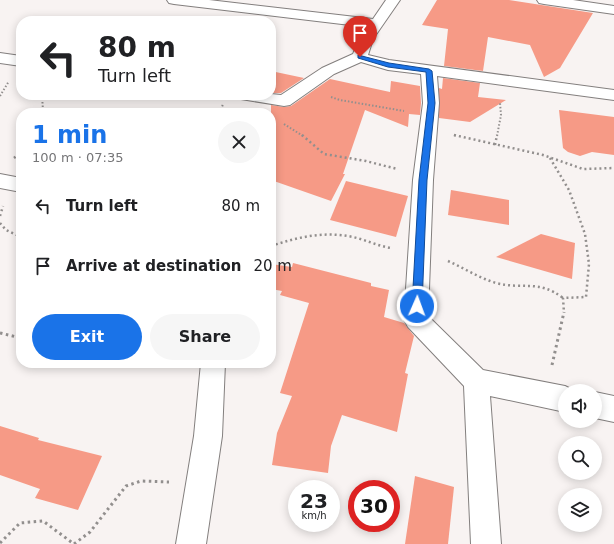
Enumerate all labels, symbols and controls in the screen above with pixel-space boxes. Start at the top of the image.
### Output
pin [343,16,377,57]
icon: arrive [349,22,371,44]
text: 80 m [98,31,176,64]
icon: left [32,32,84,84]
text: Turn left [98,65,171,86]
text: 1 min [32,121,107,149]
button: close [218,121,260,163]
text: 100 m · 07:35 [32,150,123,165]
icon: left [32,195,54,217]
text: Turn left [66,197,138,215]
text: 80 m [222,197,260,215]
icon: arrive [32,255,54,277]
text: Arrive at destination [66,257,241,275]
text: 20 m [253,257,292,275]
position arrow [396,285,438,327]
button: Exit [32,314,142,360]
button: Share [150,314,260,360]
map controls [558,384,602,532]
button: sound [558,384,602,428]
button: search [558,436,602,480]
speed limit sign: 30 [348,480,400,532]
button: layers [558,488,602,532]
text: 23 [300,489,328,513]
text: km/h [301,510,327,521]

